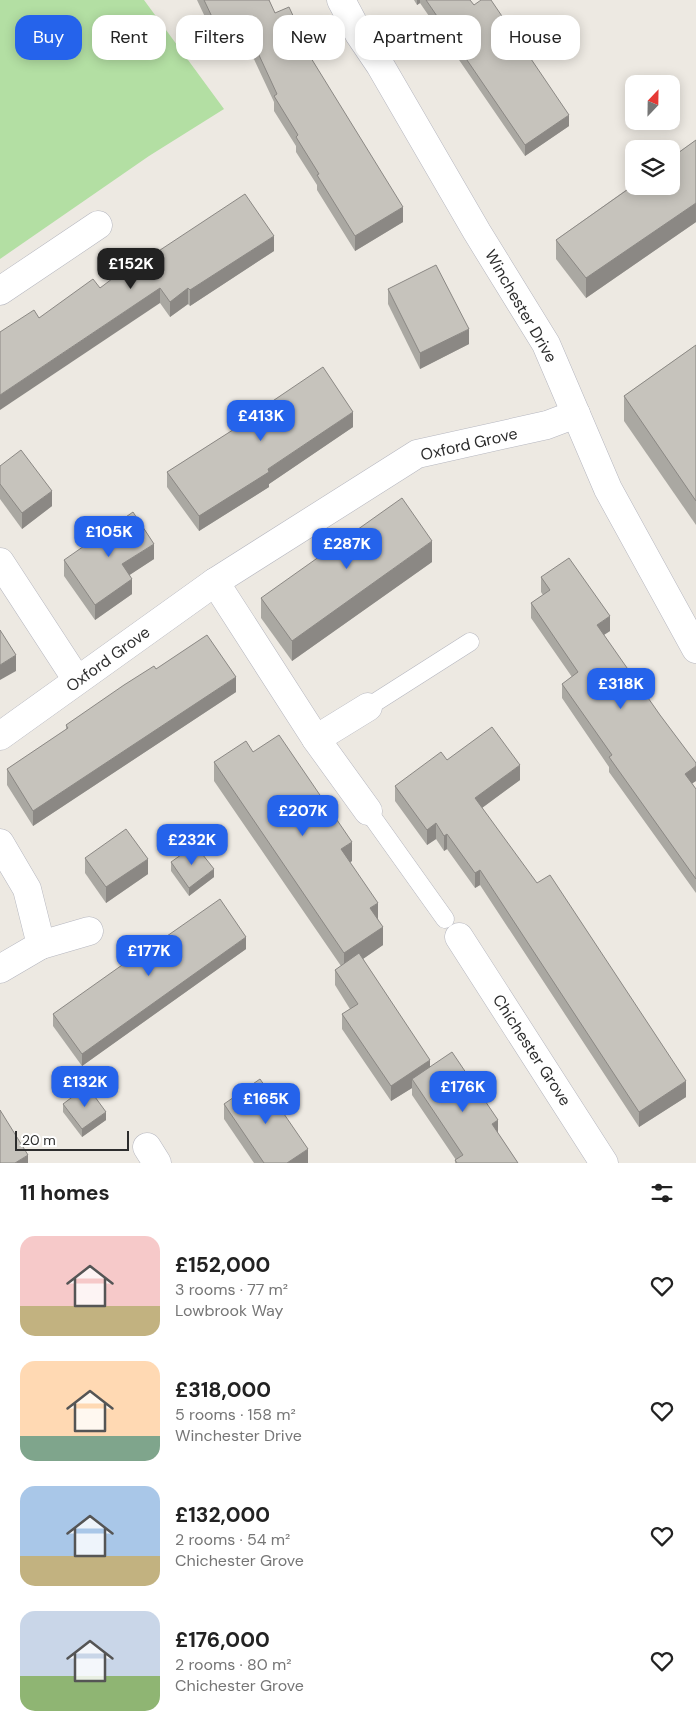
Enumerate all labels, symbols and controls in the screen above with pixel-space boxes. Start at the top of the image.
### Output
chip: Buy [15,15,82,60]
chip: Rent [92,15,166,60]
chip: Filters [176,15,263,60]
chip: New [273,15,345,60]
chip: Apartment [355,15,481,60]
chip: House [491,15,580,60]
north arrow [625,75,680,130]
map controls [625,75,680,195]
button: layers [625,140,680,195]
street label: Winchester Drive [480,246,562,366]
pin: £152K [96,248,166,290]
text: £152K [108,253,154,274]
pin: £413K [226,400,296,442]
text: £413K [238,405,284,426]
street label: Oxford Grove [419,423,519,465]
pin: £105K [74,516,144,558]
text: £105K [85,521,133,542]
pin: £287K [312,528,382,570]
text: £287K [323,533,371,554]
street label: Oxford Grove [62,621,154,697]
pin: £318K [586,668,656,710]
text: £318K [598,673,644,694]
pin: £207K [268,794,338,837]
text: £207K [278,800,328,821]
pin: £232K [157,824,227,866]
text: £232K [168,829,216,850]
pin: £177K [114,934,184,977]
text: £177K [127,940,171,961]
street label: Chichester Grove [488,990,576,1110]
pin: £132K [50,1066,120,1108]
pin: £176K [428,1070,498,1113]
text: £132K [62,1071,108,1092]
text: £176K [441,1076,485,1097]
pin: £165K [231,1082,301,1125]
text: £165K [243,1088,289,1109]
scale bar [15,1128,129,1151]
text: 20 m [22,1131,56,1149]
text: 11 homes [20,1179,110,1207]
icon: filters [648,1179,676,1207]
text: £152,000 [175,1251,270,1279]
icon: home [60,1256,120,1316]
icon: heart [648,1272,676,1300]
text: 3 rooms · 77 m² [175,1279,288,1300]
text: Lowbrook Way [175,1300,283,1321]
text: £318,000 [175,1376,271,1404]
icon: home [60,1381,120,1441]
icon: heart [648,1397,676,1425]
text: 5 rooms · 158 m² [175,1404,296,1425]
text: Winchester Drive [175,1425,302,1446]
text: £132,000 [175,1501,270,1529]
icon: home [60,1506,120,1566]
icon: heart [648,1522,676,1550]
text: 2 rooms · 54 m² [175,1529,290,1550]
text: Chichester Grove [175,1550,304,1571]
text: £176,000 [175,1626,270,1654]
icon: home [60,1631,120,1691]
icon: heart [648,1647,676,1675]
text: 2 rooms · 80 m² [175,1654,292,1675]
text: Chichester Grove [175,1675,304,1696]

